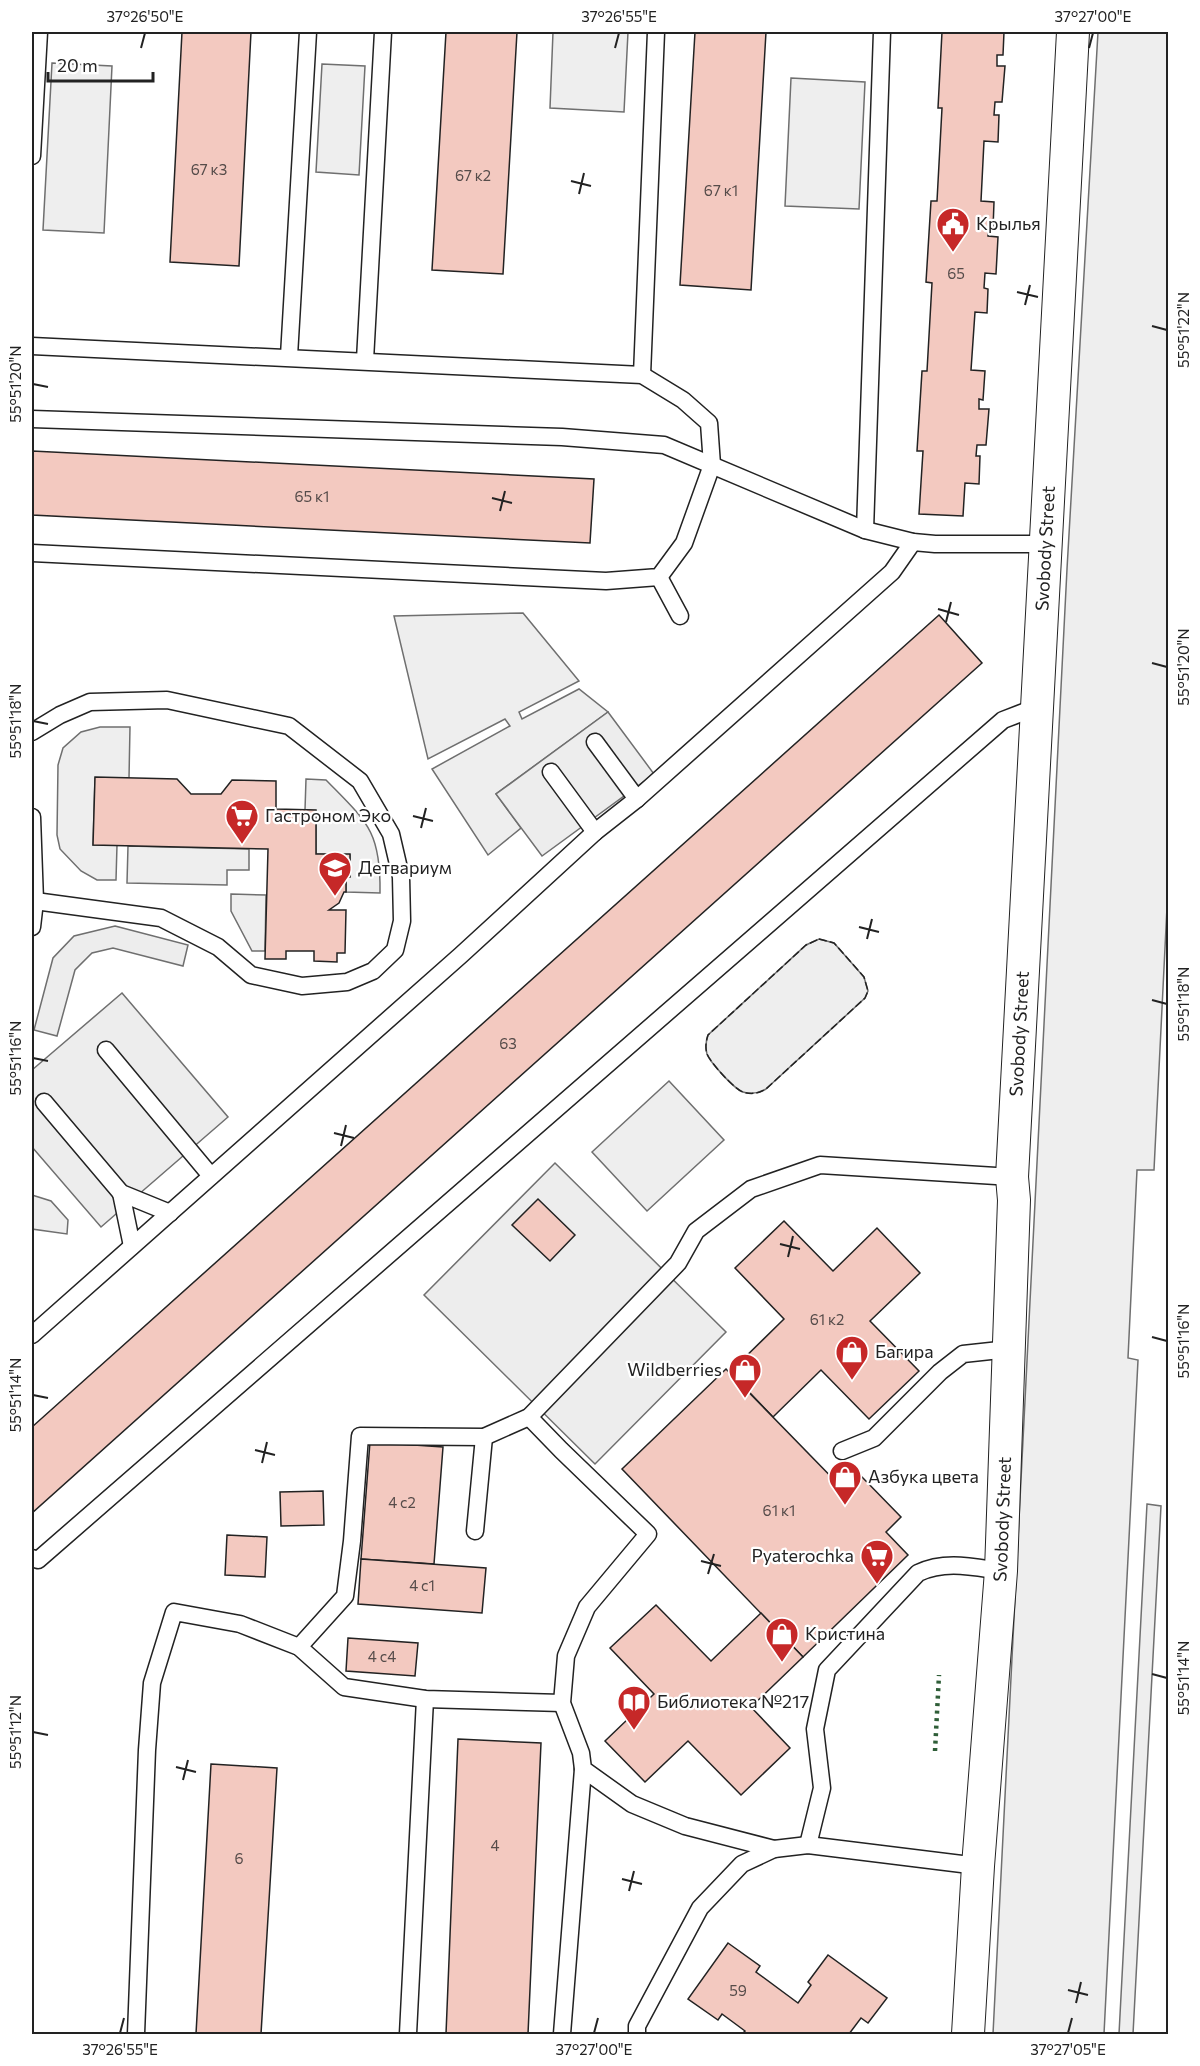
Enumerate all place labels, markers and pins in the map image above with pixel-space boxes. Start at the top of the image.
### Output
public building icon: Крылья [935,206,971,253]
place label: Крылья [976,212,1041,234]
supermarket icon: Гастроном Эко [224,798,260,845]
place label: Гастроном Эко [265,804,391,826]
school or university icon: Детвариум [317,850,353,897]
place label: Детвариум [358,856,452,878]
shop icon: Багира [834,1334,870,1381]
place label: Багира [875,1340,934,1362]
shop icon: Wildberries [727,1352,763,1399]
place label: Wildberries [627,1358,722,1380]
shop icon: Азбука цвета [827,1459,863,1506]
place label: Азбука цвета [868,1465,979,1487]
supermarket icon: Pyaterochka [859,1538,895,1585]
place label: Pyaterochka [751,1544,854,1566]
shop icon: Кристина [764,1616,800,1663]
place label: Кристина [805,1622,885,1644]
library icon: Библиотека №217 [616,1684,652,1731]
place label: Библиотека №217 [657,1690,809,1712]

